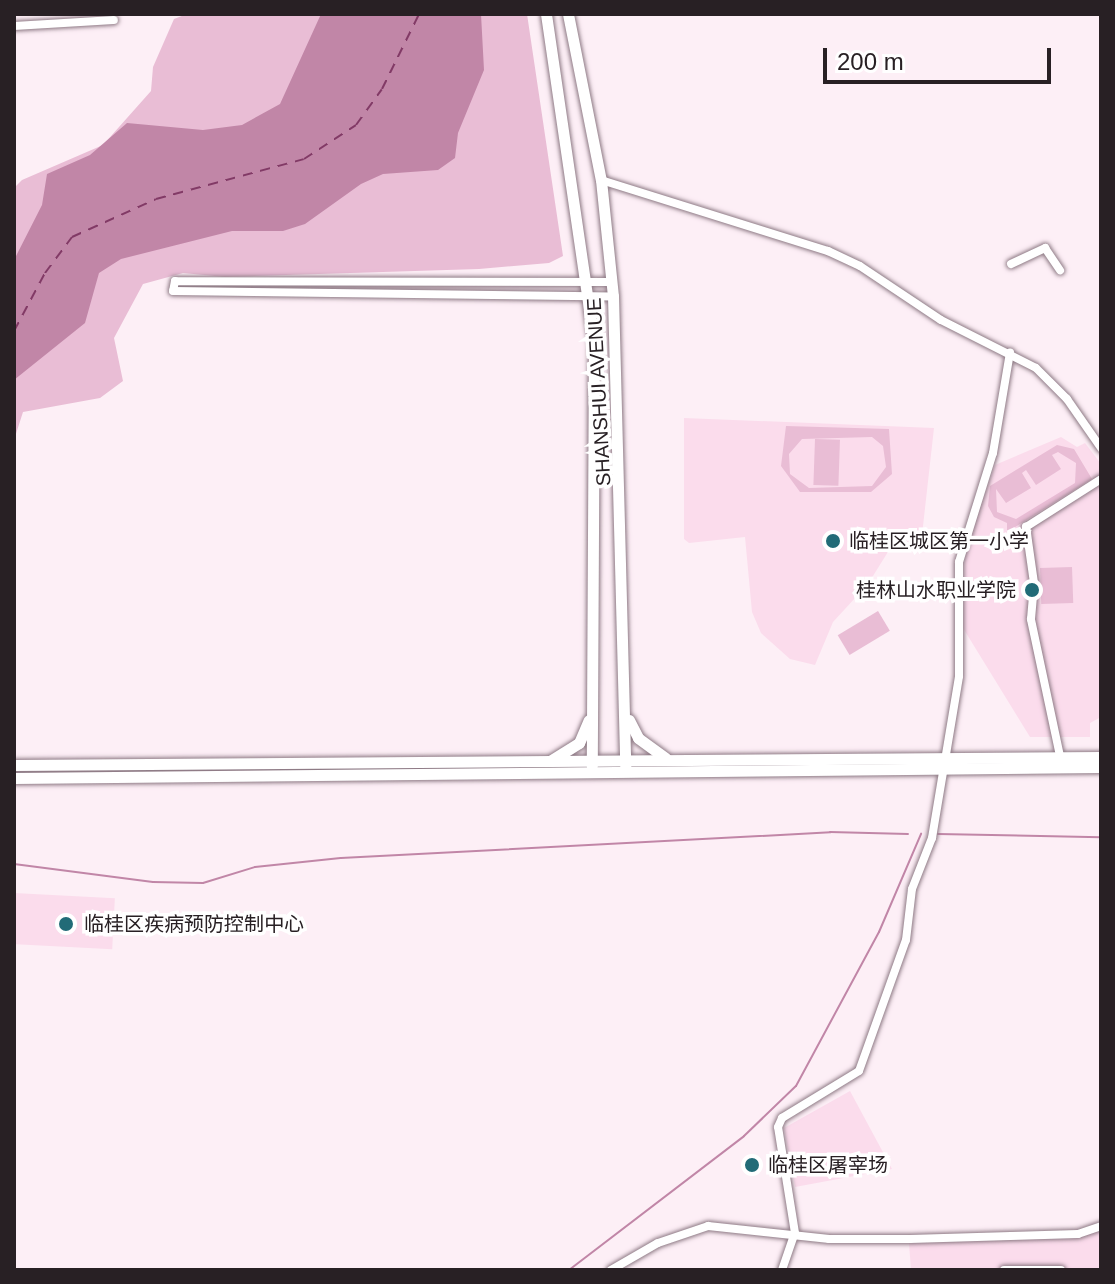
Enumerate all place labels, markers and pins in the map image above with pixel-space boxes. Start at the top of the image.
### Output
place label: 临桂区城区第一小学 [849,529,1029,553]
marker: 临桂区城区第一小学 [824,532,842,550]
place label: 桂林山水职业学院 [856,578,1016,602]
marker: 桂林山水职业学院 [1023,581,1041,599]
place label: 临桂区疾病预防控制中心 [84,912,304,936]
marker: 临桂区疾病预防控制中心 [55,913,77,935]
place label: 临桂区屠宰场 [768,1153,888,1177]
marker: 临桂区屠宰场 [743,1156,761,1174]

